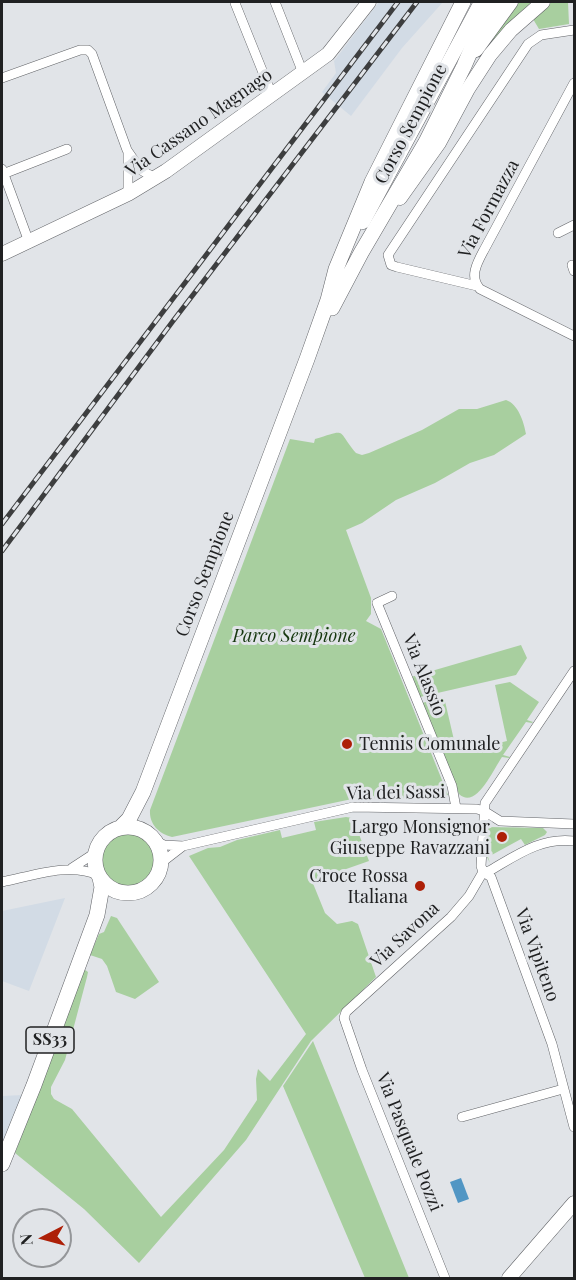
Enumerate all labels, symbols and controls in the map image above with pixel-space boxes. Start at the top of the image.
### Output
street label: Corso Sempione [370,60,452,188]
street label: Via Cassano Magnago [122,64,276,182]
street label: Via Formazza [454,156,524,262]
street label: Corso Sempione [171,508,239,640]
park label: Parco Sempione [233,625,355,647]
street label: Via Alassio [398,631,450,719]
place label: Tennis Comunale [359,733,500,755]
marker: Tennis Comunale [340,737,354,751]
street label: Via dei Sassi [346,781,446,805]
place label: Largo Monsignor Giuseppe Ravazzani [330,816,490,858]
marker: Largo Monsignor Giuseppe Ravazzani [495,830,509,844]
place label: Croce Rossa Italiana [309,865,408,908]
marker: Croce Rossa Italiana [413,879,427,893]
street label: Via Savona [366,898,444,972]
street label: Via Vipiteno [510,906,564,1004]
road number: SS33 [26,1027,74,1053]
street label: Via Pasquale Pozzi [371,1069,447,1215]
north arrow [12,1208,72,1268]
text: N [15,1233,37,1247]

